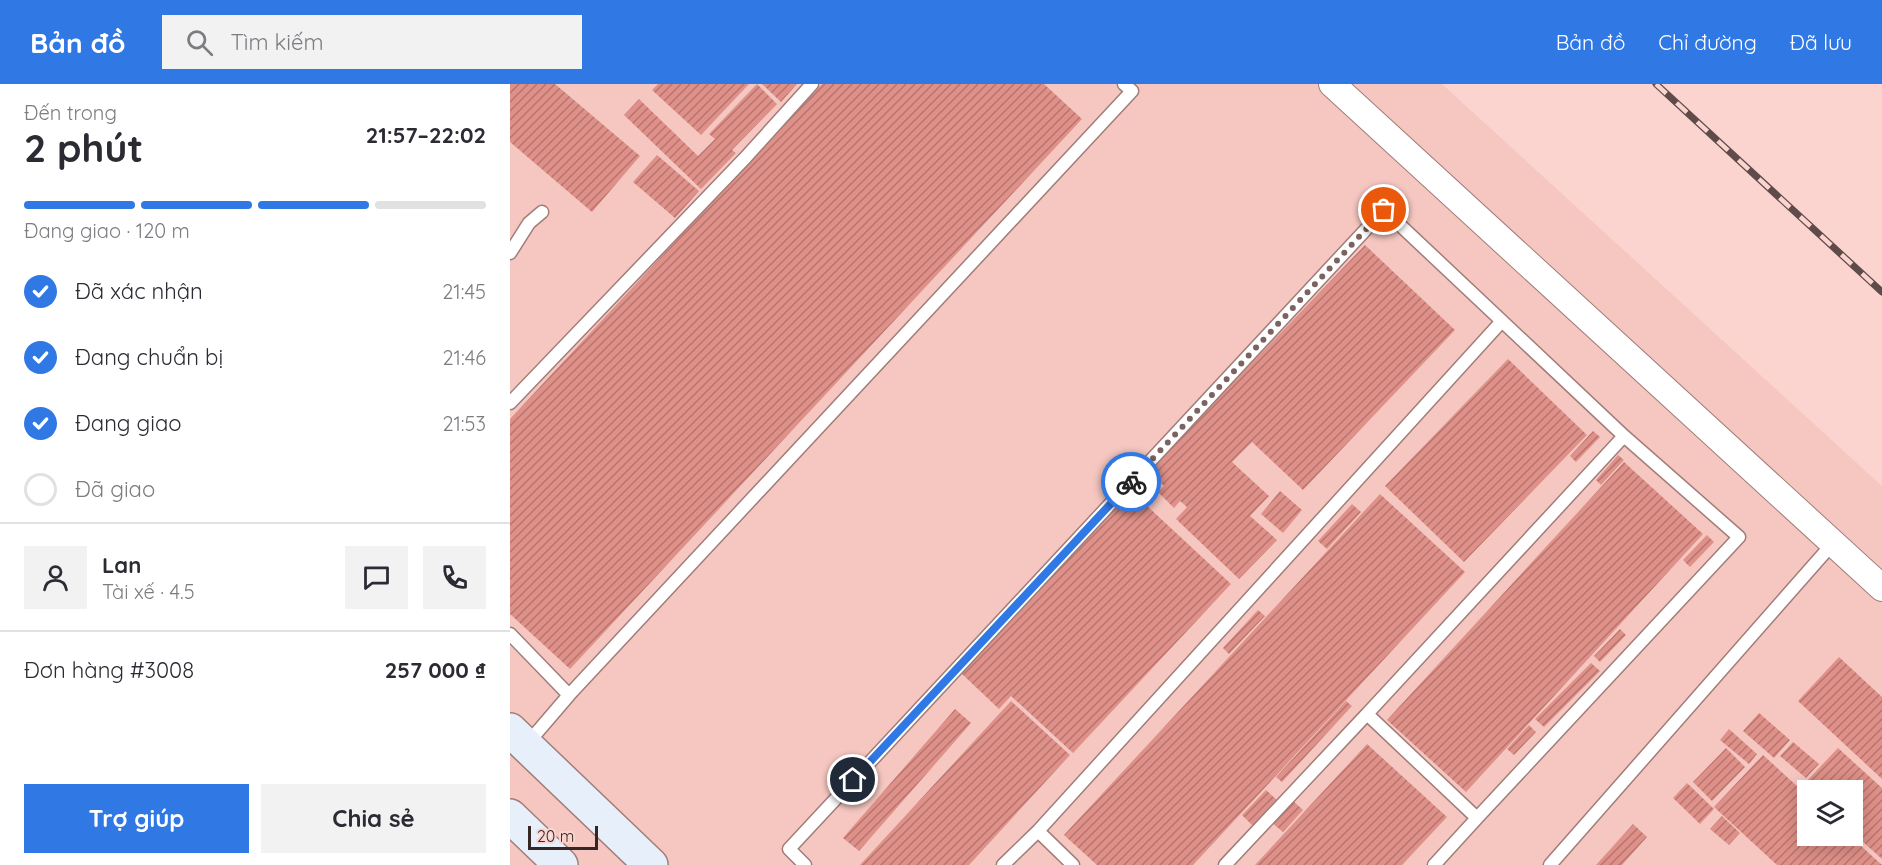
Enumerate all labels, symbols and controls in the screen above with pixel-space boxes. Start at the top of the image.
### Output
search box [162,15,582,69]
text: Bản đồ [30,25,126,60]
icon: search [183,26,216,59]
text: Tìm kiếm [231,28,324,56]
text: Bản đồ [1556,29,1625,55]
text: Chỉ đường [1658,29,1757,55]
text: Đã lưu [1790,29,1852,55]
text: Đến trong [24,100,117,125]
text: 21:57–22:02 [366,121,486,149]
text: 2 phút [24,123,143,172]
pin [1358,184,1409,235]
icon: bag [1367,193,1400,226]
text: Đang giao · 120 m [24,218,190,243]
icon: check [24,275,57,308]
text: Đã xác nhận [75,277,203,305]
text: 21:45 [442,279,486,304]
icon: check [24,341,57,374]
text: Đang chuẩn bị [75,343,223,371]
text: 21:46 [442,345,486,370]
icon: check [24,407,57,440]
text: Đang giao [75,409,182,437]
text: 21:53 [442,411,486,436]
courier [1101,452,1161,512]
icon: bike [1115,466,1148,499]
text: Đã giao [75,475,155,503]
button: person [24,546,87,609]
button: chat [345,546,408,609]
button: phone [423,546,486,609]
text: Lan [102,551,141,579]
text: Tài xế · 4.5 [102,579,195,604]
text: Đơn hàng #3008 [24,656,194,684]
text: 257 000 ₫ [385,656,486,684]
pin [827,754,878,805]
icon: home [836,763,869,796]
map controls [1797,780,1863,846]
button: layers [1797,780,1863,846]
button: Trợ giúp [24,784,249,853]
button: Chia sẻ [261,784,486,853]
scale bar [528,823,598,850]
text: 20 m [537,826,574,846]

